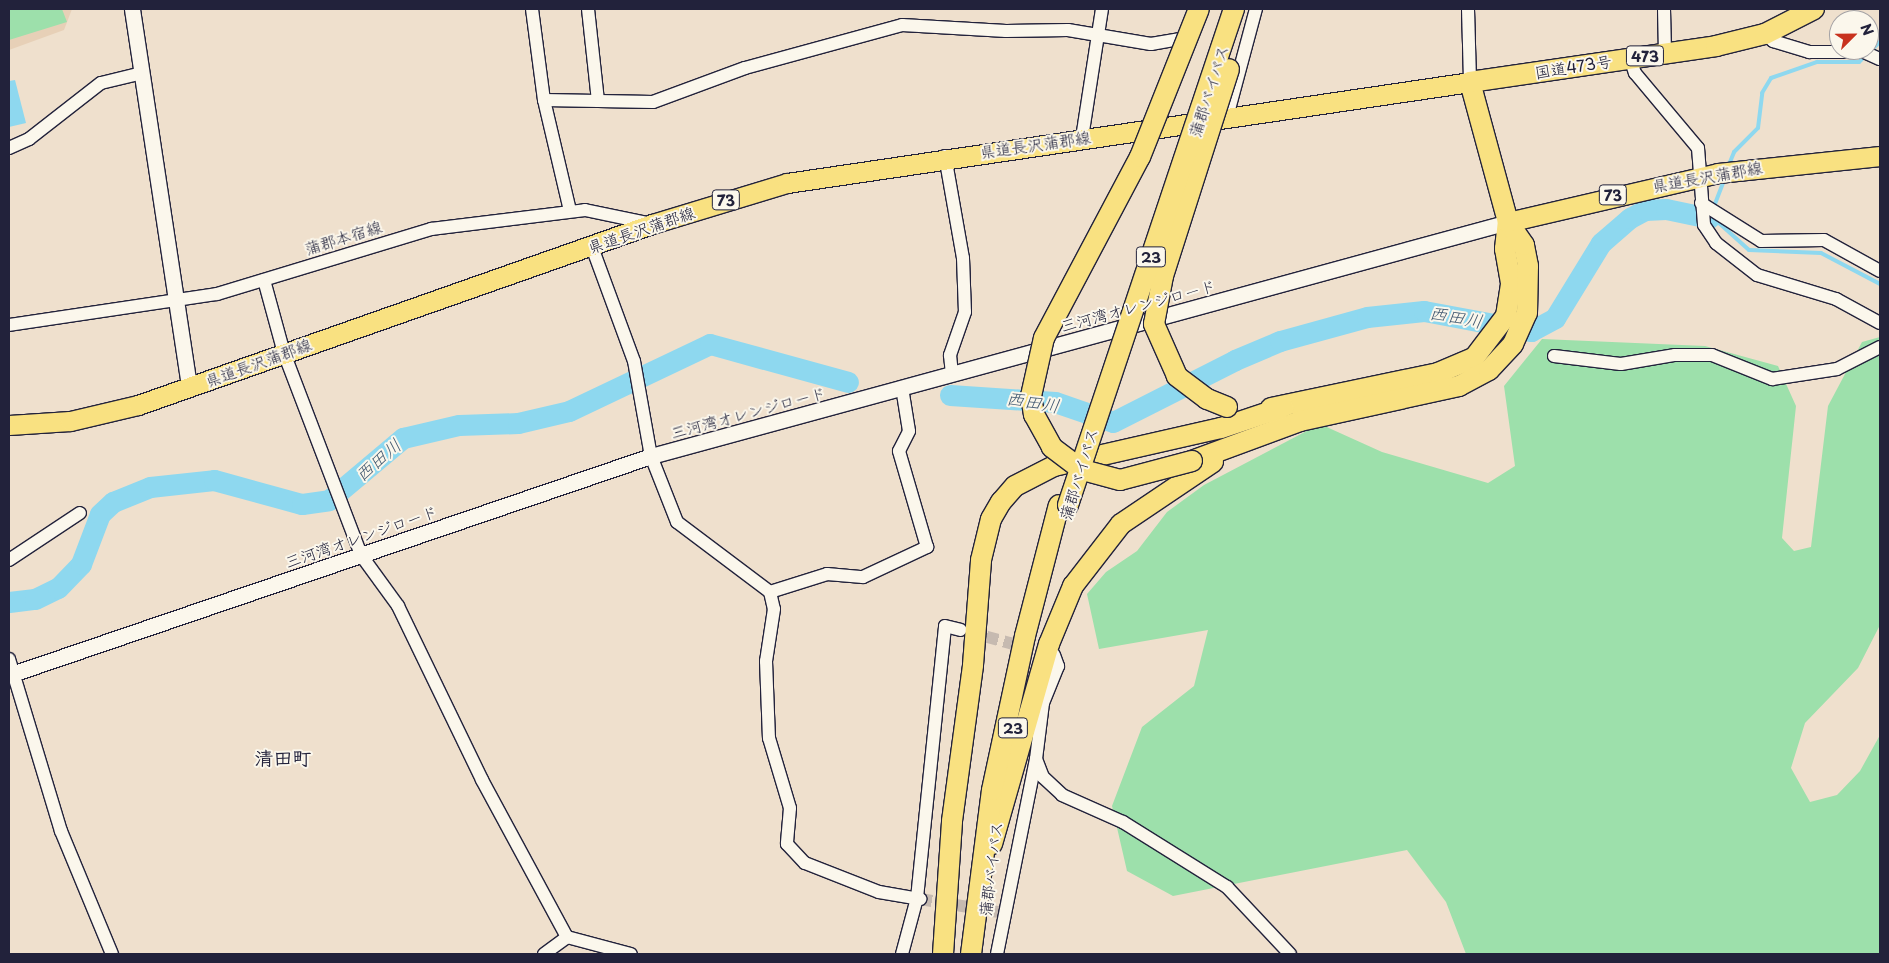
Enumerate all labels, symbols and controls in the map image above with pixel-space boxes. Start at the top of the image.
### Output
north arrow [1829,10,1879,60]
text: N [1856,20,1879,39]
street label: 蒲郡バイパス [1184,42,1232,140]
road number: 473 [1625,44,1665,68]
street label: 国道473号 [1533,50,1613,82]
street label: 県道長沢蒲郡線 [978,127,1092,161]
street label: 県道長沢蒲郡線 [1650,157,1764,195]
road number: 73 [1598,182,1628,208]
road number: 73 [711,188,741,212]
street label: 県道長沢蒲郡線 [585,202,697,256]
street label: 蒲郡本宿線 [302,216,384,258]
road number: 23 [1135,244,1167,270]
street label: 三河湾オレンジロード [1058,275,1218,335]
water label: 西田川 [1428,302,1484,332]
street label: 県道長沢蒲郡線 [202,334,314,390]
street label: 三河湾オレンジロード [668,382,828,442]
water label: 西田川 [1005,387,1061,417]
street label: 蒲郡バイパス [1055,425,1101,523]
water label: 西田川 [351,434,405,486]
street label: 三河湾オレンジロード [282,501,440,571]
road number: 23 [997,716,1029,740]
district label: 清田町 [255,747,311,769]
street label: 蒲郡バイパス [975,820,1005,918]

